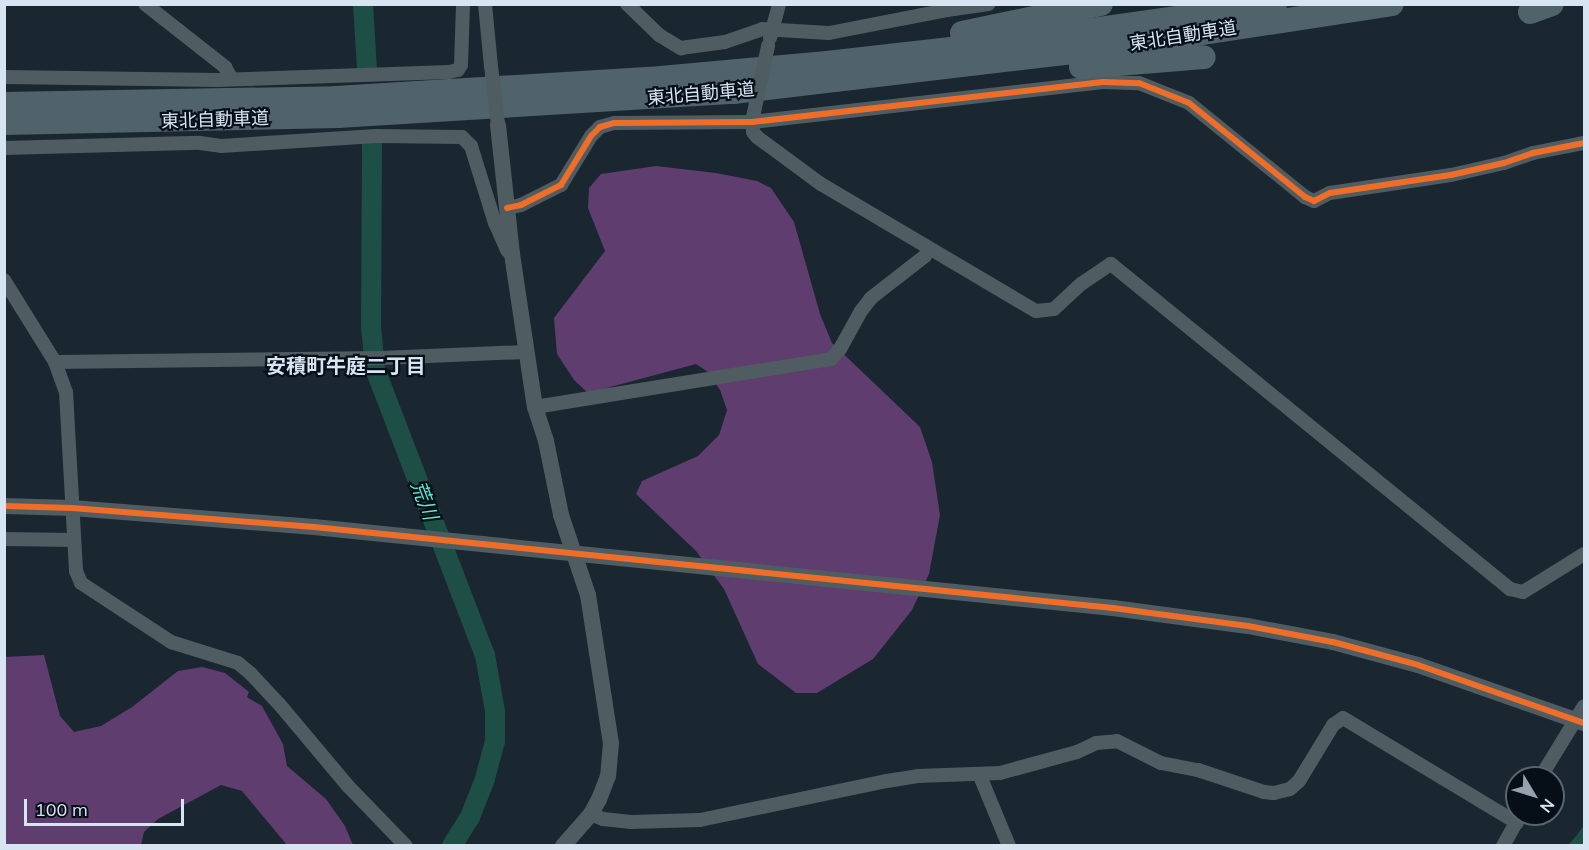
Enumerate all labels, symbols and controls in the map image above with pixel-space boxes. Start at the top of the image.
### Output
street label: 東北自動車道 [1128,17,1238,55]
street label: 東北自動車道 [646,79,756,109]
street label: 東北自動車道 [161,107,269,133]
district label: 安積町牛庭二丁目 [266,353,426,377]
water label: 荒川 [407,477,443,523]
north arrow [1505,766,1565,826]
scale bar [27,787,188,825]
text: N [1536,795,1559,817]
text: 100 m [35,798,88,821]

